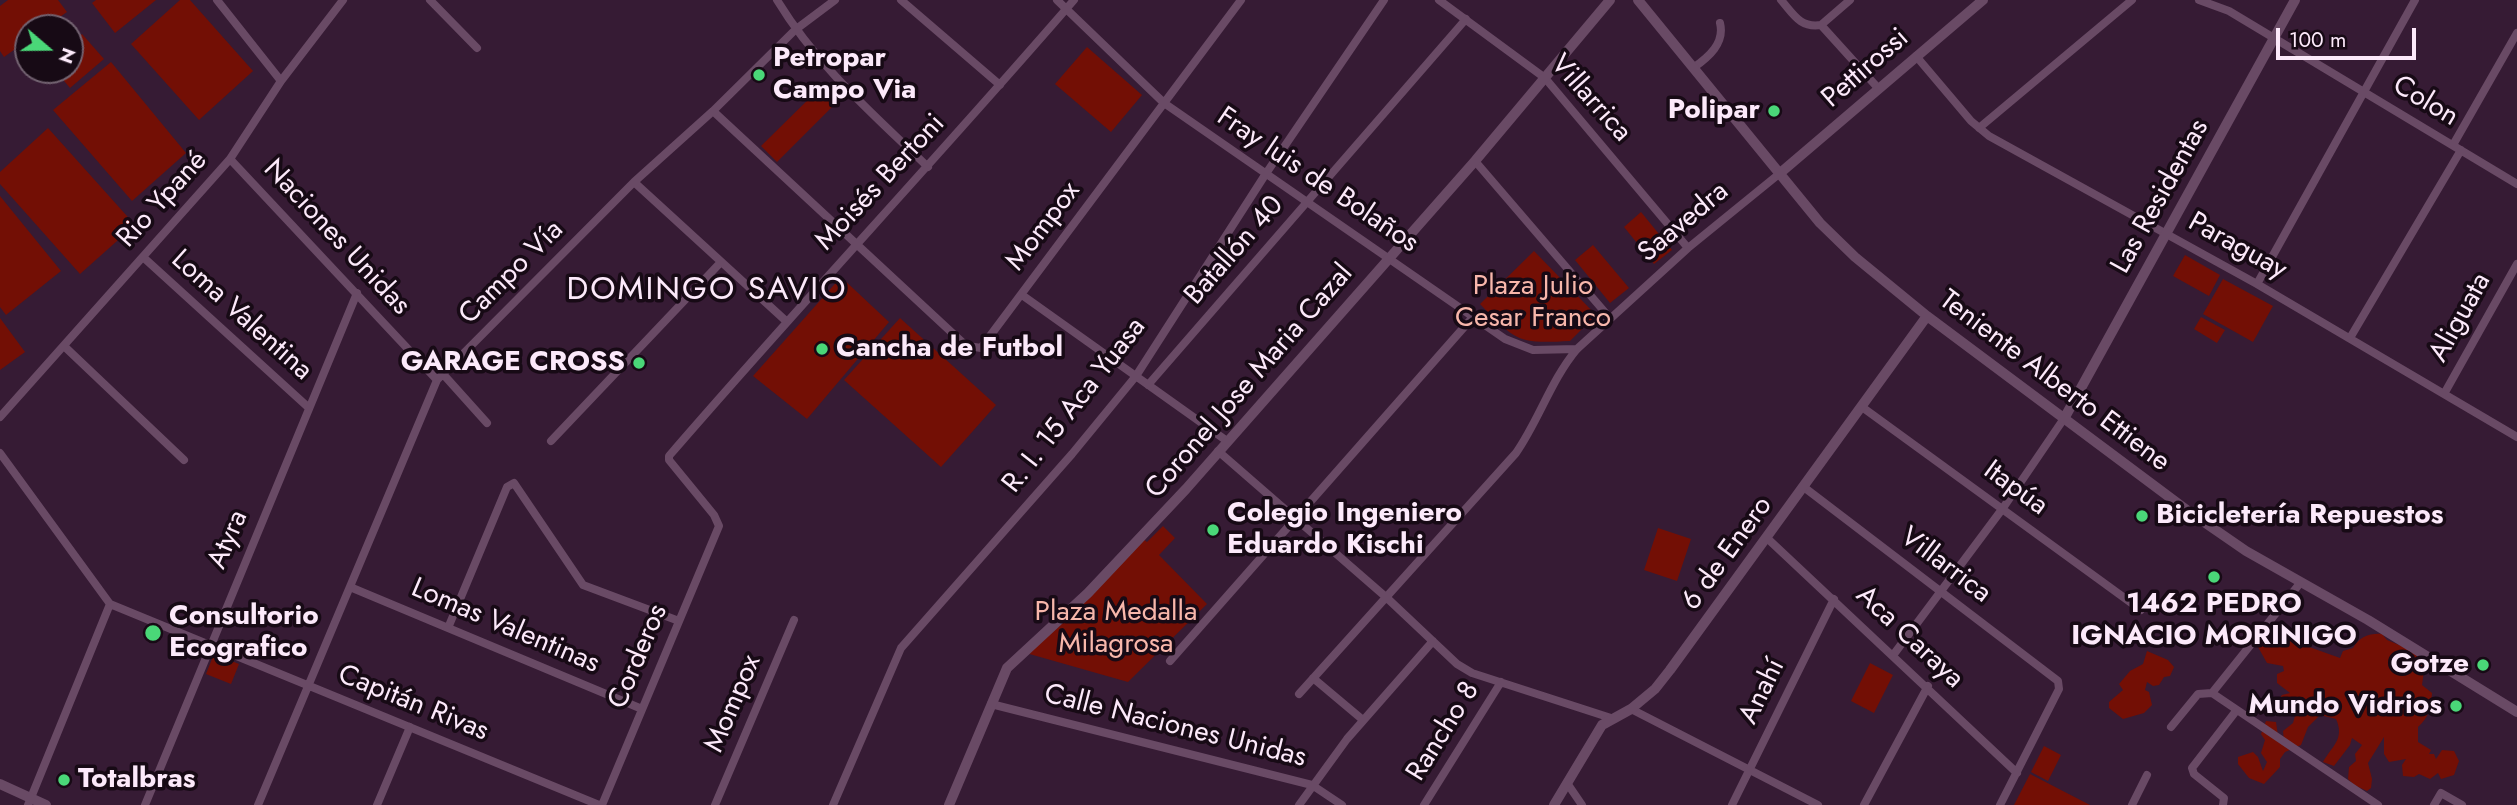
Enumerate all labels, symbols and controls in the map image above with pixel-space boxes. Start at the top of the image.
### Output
north arrow [14,14,84,84]
scale bar [2279,14,2419,58]
street label: Pettirossi [1816,22,1916,116]
text: 100 m [2289,25,2346,55]
place label: Petropar Campo Via [773,42,916,108]
text: N [52,44,83,67]
street label: Villarrica [1542,49,1638,149]
marker: Petropar Campo Via [751,67,767,83]
street label: Colon [2386,69,2464,135]
place label: Polipar [1668,94,1760,128]
street label: Fray luis de Bolaños [1210,101,1424,261]
marker: Polipar [1766,103,1782,119]
street label: Moisés Bertoni [809,108,953,258]
street label: Las Residentas [2105,114,2217,280]
street label: Rio Ypané [111,145,215,255]
street label: Naciones Unidas [255,153,417,323]
street label: Mompox [1000,176,1088,278]
street label: Saavedra [1632,176,1736,270]
street label: Batallón 40 [1178,190,1292,312]
street label: Paraguay [2182,206,2292,288]
street label: Campo Vía [453,214,571,332]
street label: Loma Valentina [163,244,319,388]
street label: Coronel Jose Maria Cazal [1139,258,1361,506]
street label: Aliguata [2423,268,2499,368]
park label: Plaza Julio Cesar Franco [1455,270,1611,336]
district label: DOMINGO SAVIO [568,272,846,310]
street label: Teniente Alberto Ettiene [1932,284,2176,480]
street label: R. I. 15 Aca Yuasa [996,312,1154,500]
place label: Cancha de Futbol [836,332,1063,366]
marker: Cancha de Futbol [814,341,830,357]
place label: GARAGE CROSS [401,346,625,380]
marker: GARAGE CROSS [631,355,647,371]
street label: Itapúa [1976,454,2054,524]
street label: 6 de Enero [1676,491,1780,617]
place label: Colegio Ingeniero Eduardo Kischi [1227,497,1462,563]
place label: Bicicletería Repuestos [2156,499,2444,533]
street label: Atyra [202,506,256,574]
marker: Bicicletería Repuestos [2134,508,2150,524]
street label: Villarrica [1893,521,1997,611]
marker: Colegio Ingeniero Eduardo Kischi [1205,522,1221,538]
marker: 1462 PEDRO IGNACIO MORINIGO [2206,569,2222,585]
street label: Lomas Valentinas [406,572,604,682]
street label: Aca Caraya [1848,580,1970,696]
place label: 1462 PEDRO IGNACIO MORINIGO [2071,588,2357,654]
park label: Plaza Medalla Milagrosa [1035,596,1197,662]
place label: Consultorio Ecografico [169,600,319,666]
street label: Corderos [602,600,676,714]
marker: Consultorio Ecografico [143,623,163,643]
place label: Gotze [2391,648,2469,682]
street label: Mompox [699,650,769,758]
street label: Anahí [1733,654,1793,730]
marker: Gotze [2475,657,2491,673]
street label: Capitán Rivas [333,659,493,749]
street label: Rancho 8 [1400,676,1488,788]
street label: Calle Naciones Unidas [1041,678,1309,776]
place label: Mundo Vidrios [2249,689,2442,723]
marker: Mundo Vidrios [2448,698,2464,714]
place label: Totalbras [78,763,196,797]
marker: Totalbras [56,772,72,788]

